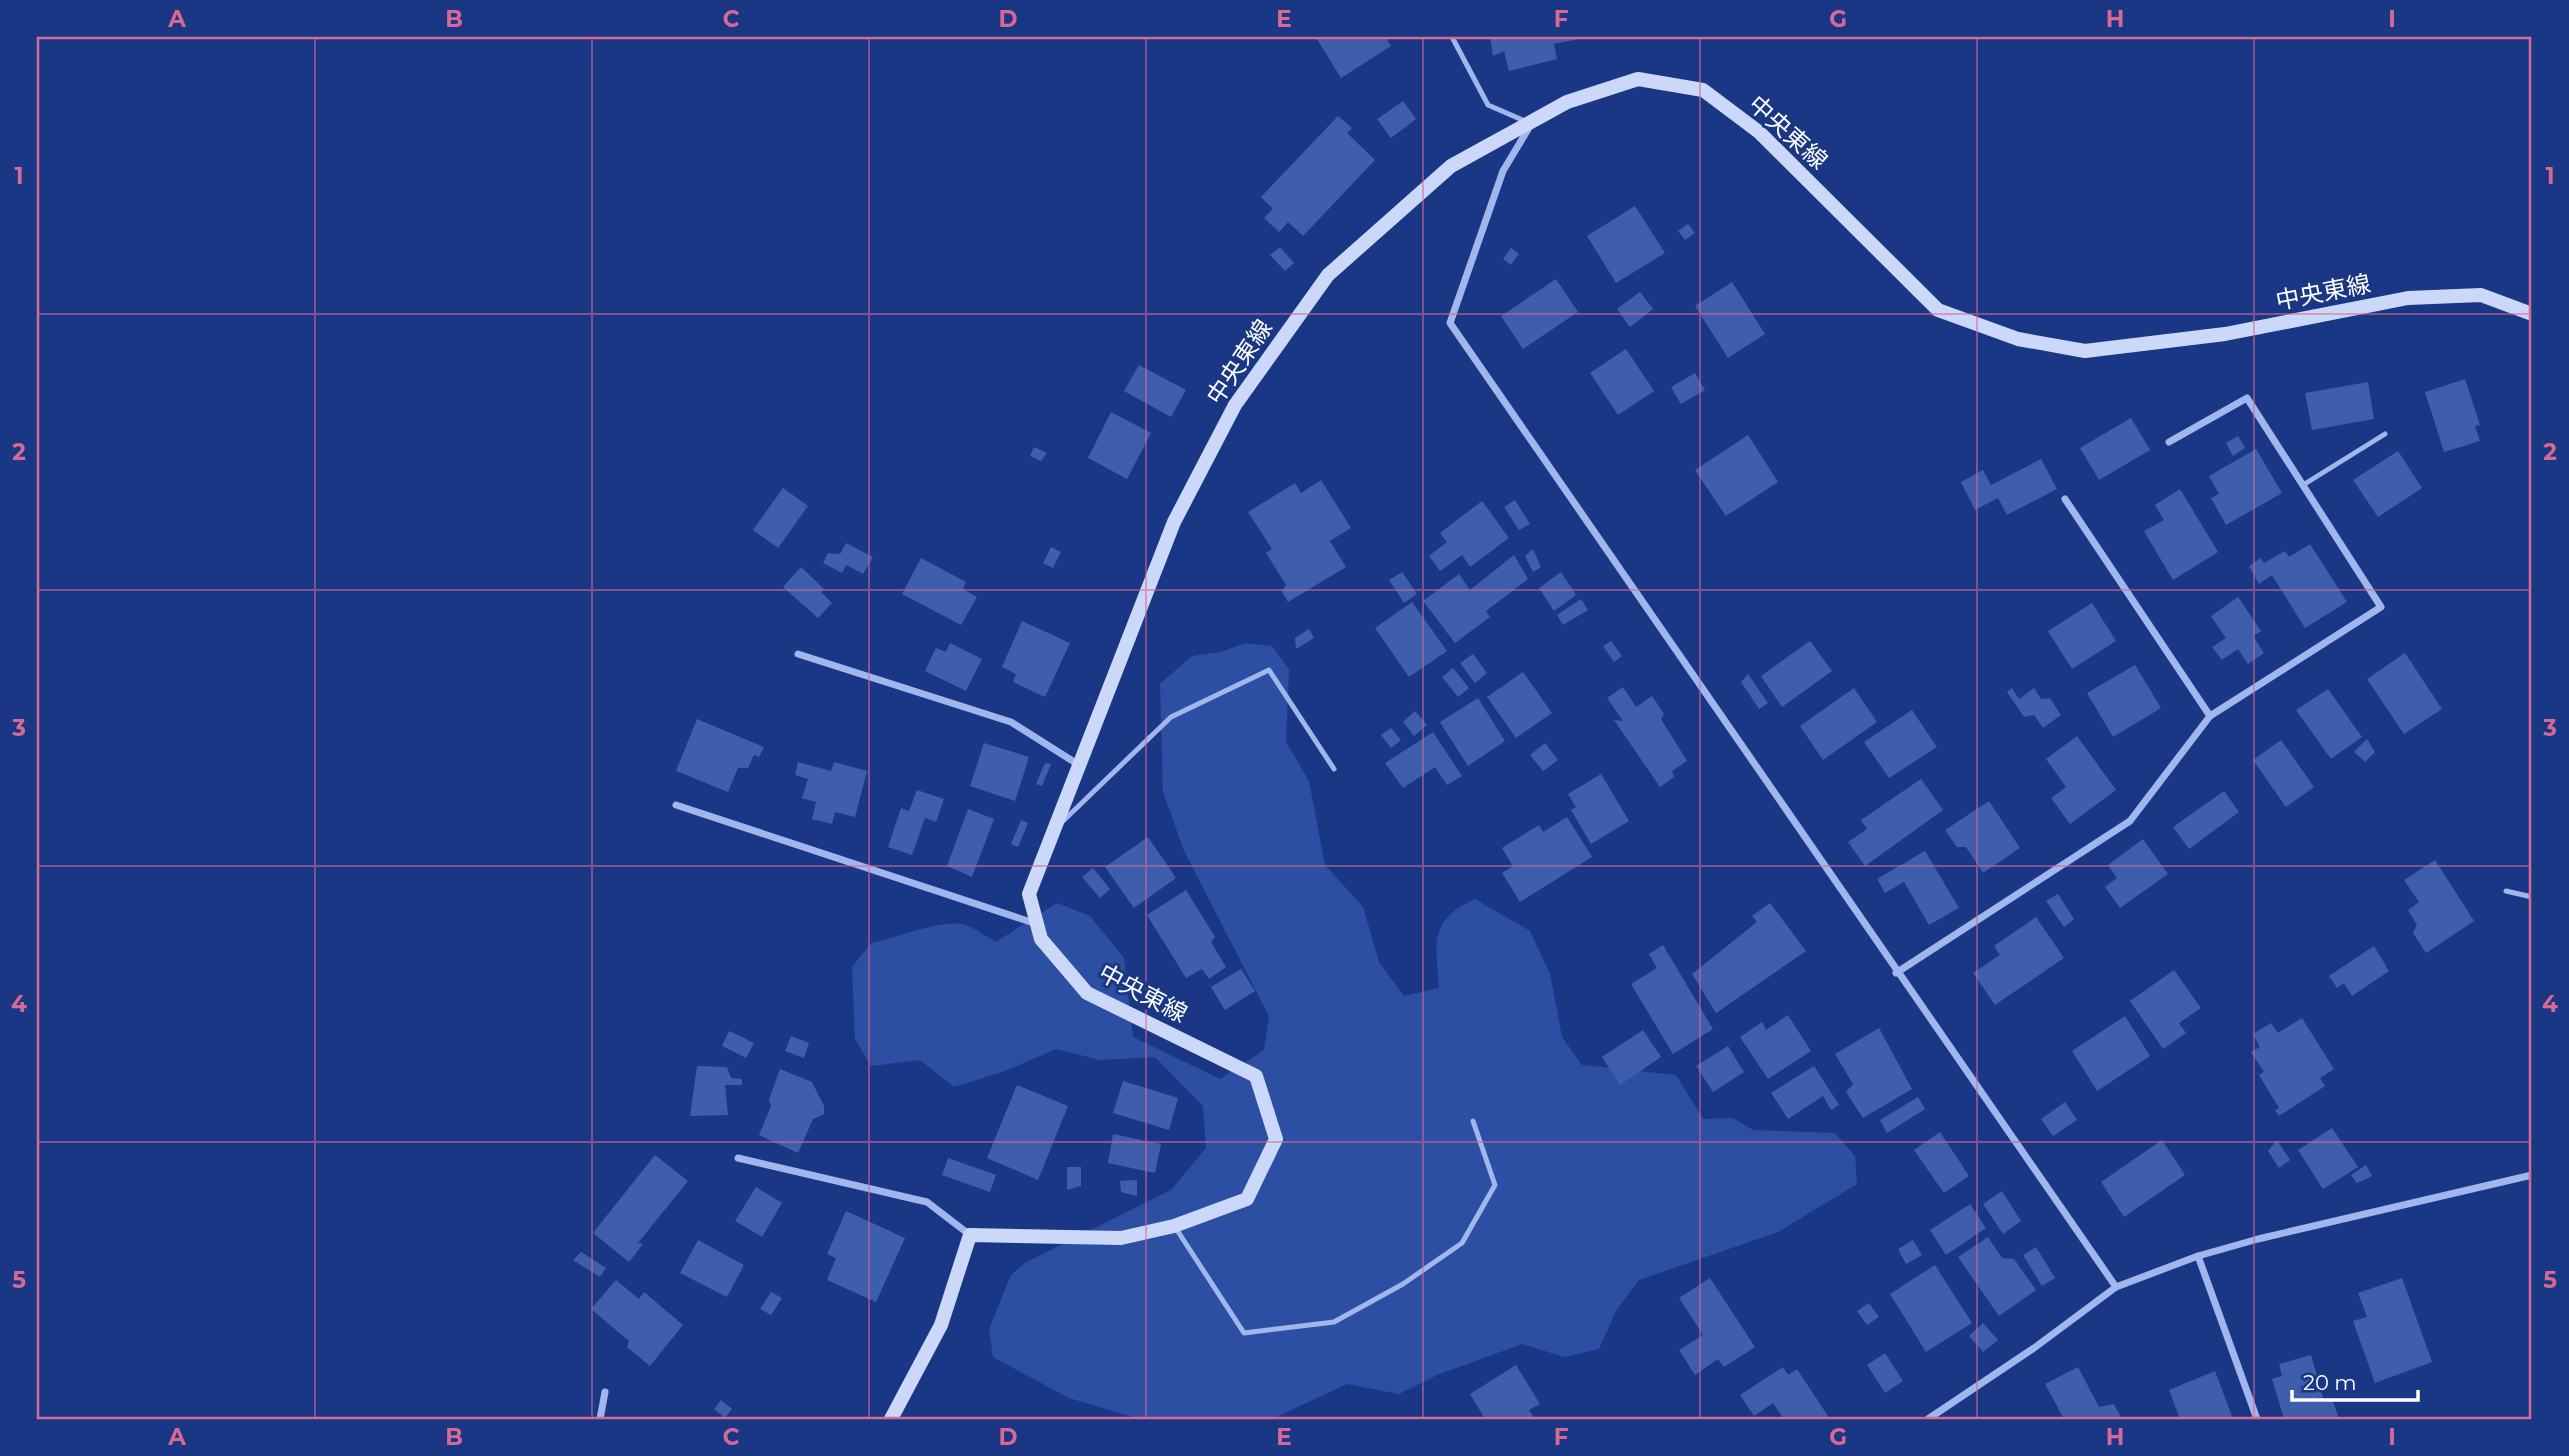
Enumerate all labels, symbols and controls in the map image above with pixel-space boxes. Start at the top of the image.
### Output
text: A [167,5,186,33]
text: B [445,5,463,33]
text: C [723,5,740,33]
text: D [999,5,1018,33]
text: E [1276,5,1292,33]
text: F [1554,5,1569,33]
text: G [1829,5,1847,33]
text: H [2106,5,2124,33]
text: I [2388,5,2396,33]
street label: 中央東線 [1743,89,1833,175]
text: 1 [14,162,24,190]
text: 1 [2545,162,2555,190]
street label: 中央東線 [2273,269,2373,315]
street label: 中央東線 [1200,314,1278,410]
text: 2 [12,438,26,466]
text: 2 [2543,438,2557,466]
text: 3 [11,714,26,742]
text: 3 [2542,714,2557,742]
street label: 中央東線 [1094,958,1192,1028]
text: 4 [11,990,27,1018]
text: 4 [2542,990,2558,1018]
text: 5 [12,1266,26,1294]
text: 5 [2543,1266,2557,1294]
scale bar [2292,1358,2418,1402]
text: 20 m [2303,1370,2357,1395]
text: A [167,1423,186,1451]
text: B [445,1423,463,1451]
text: C [723,1423,740,1451]
text: D [999,1423,1018,1451]
text: E [1276,1423,1292,1451]
text: F [1554,1423,1569,1451]
text: G [1829,1423,1847,1451]
text: H [2106,1423,2124,1451]
text: I [2388,1423,2396,1451]

